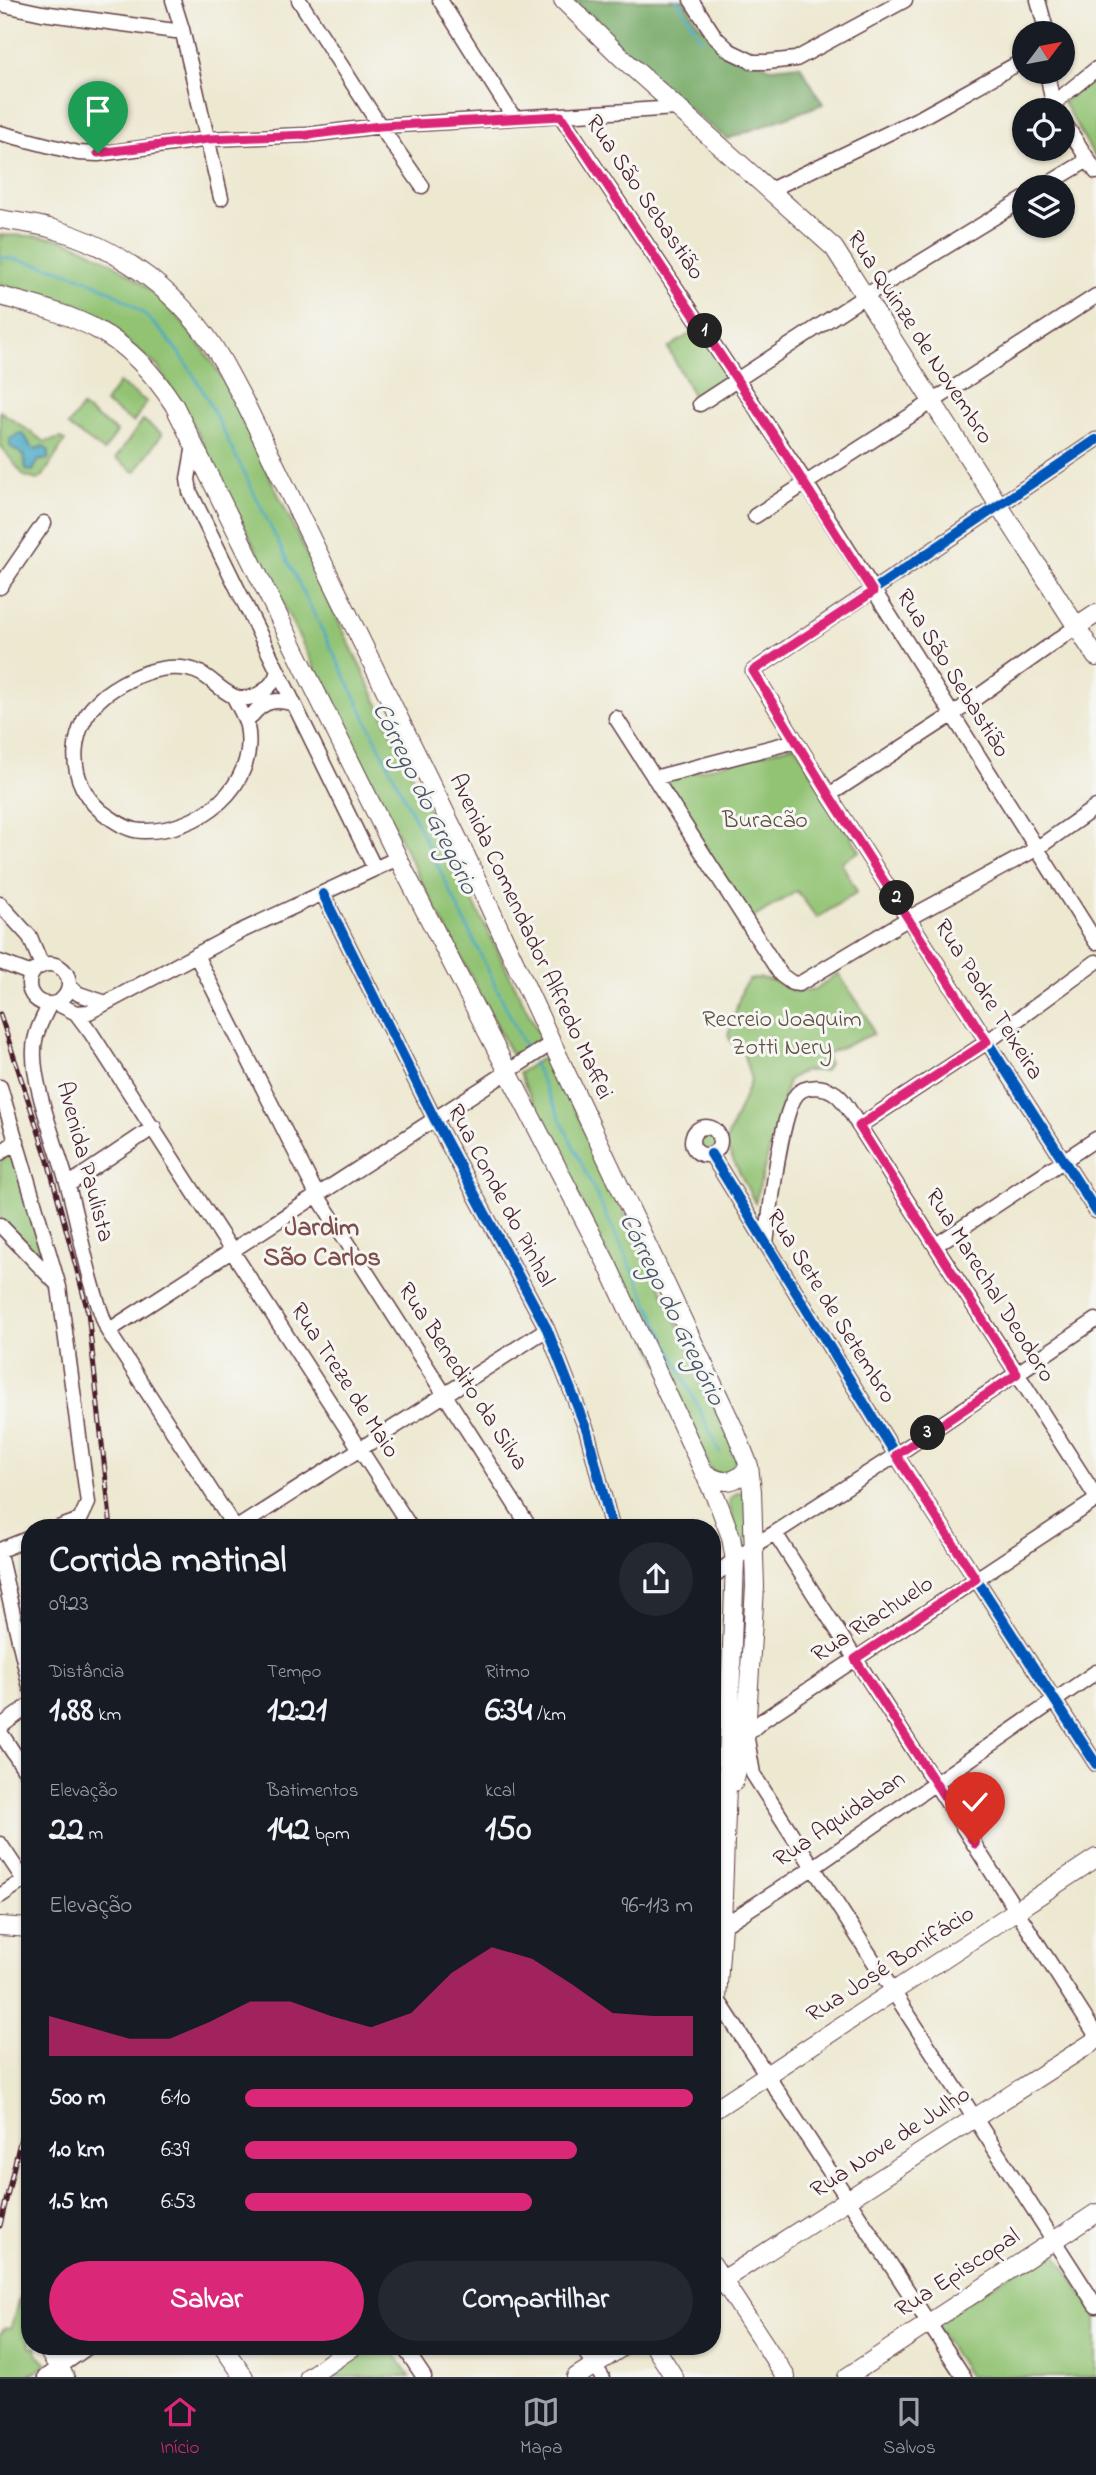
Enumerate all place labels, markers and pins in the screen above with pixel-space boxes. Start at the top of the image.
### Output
pin [68,81,128,153]
pin: 1 [688,314,722,348]
pin: 2 [880,880,914,916]
pin: 3 [911,1416,946,1450]
pin [945,1772,1005,1844]

